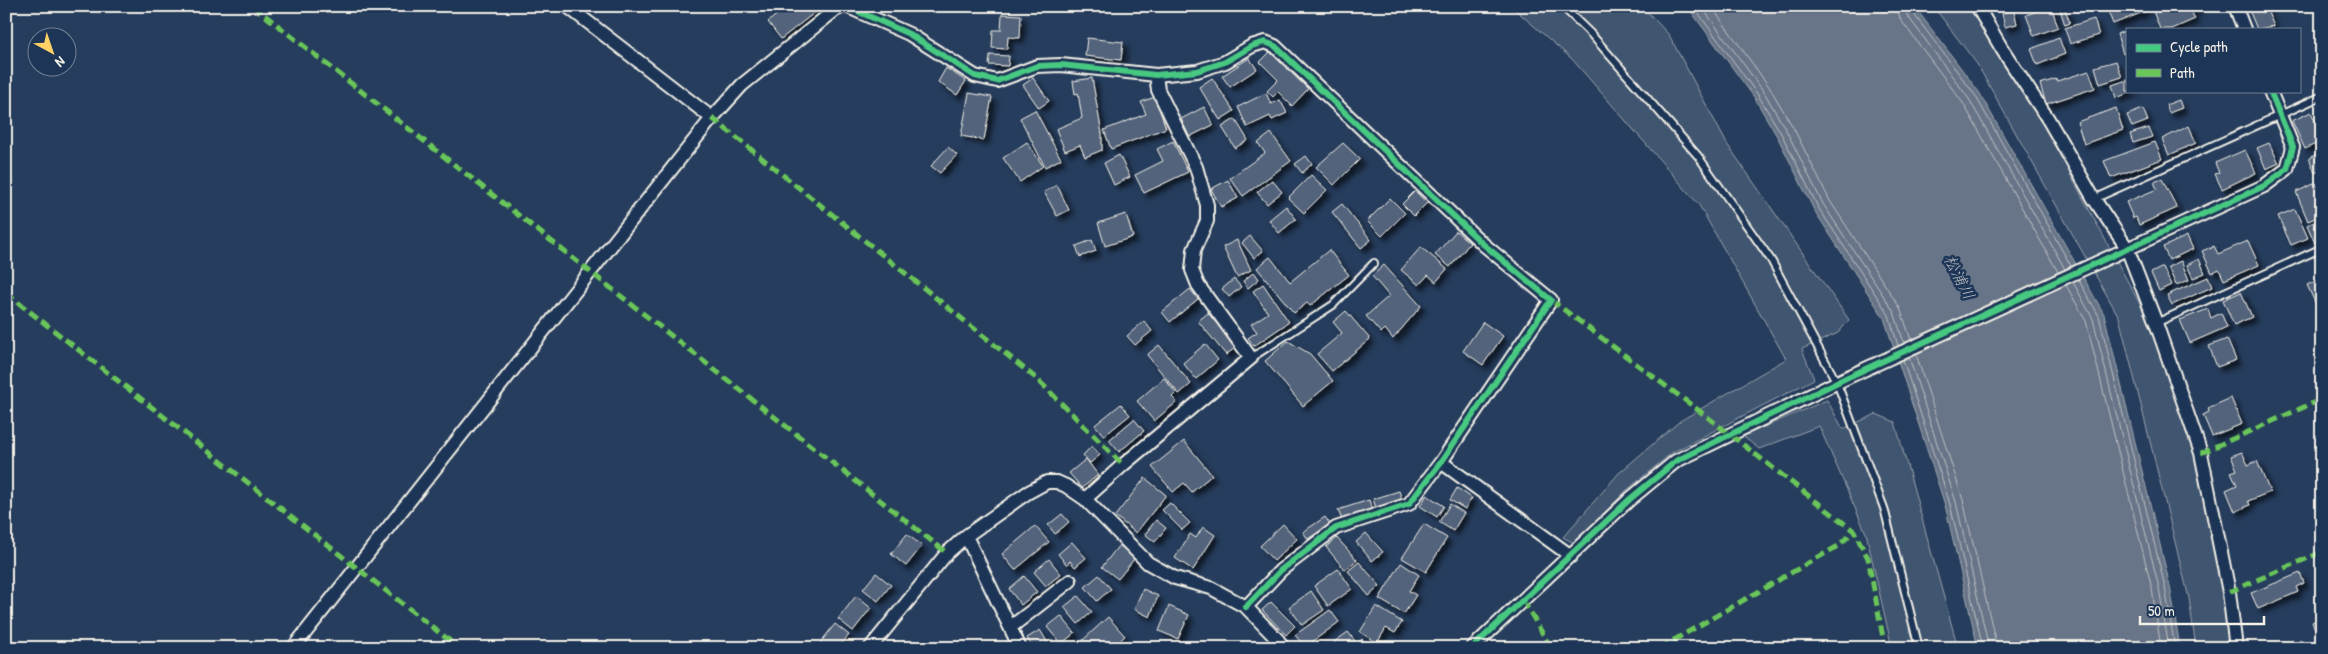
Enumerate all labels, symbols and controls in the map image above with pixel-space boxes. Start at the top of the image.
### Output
north arrow [28,28,78,78]
legend [2126,28,2300,92]
text: Cycle path [2170,36,2228,57]
text: N [51,53,70,72]
text: Path [2170,62,2195,83]
water label: 松浦川 [1939,251,1981,303]
scale bar [2140,594,2264,626]
text: 50 m [2148,600,2175,621]

